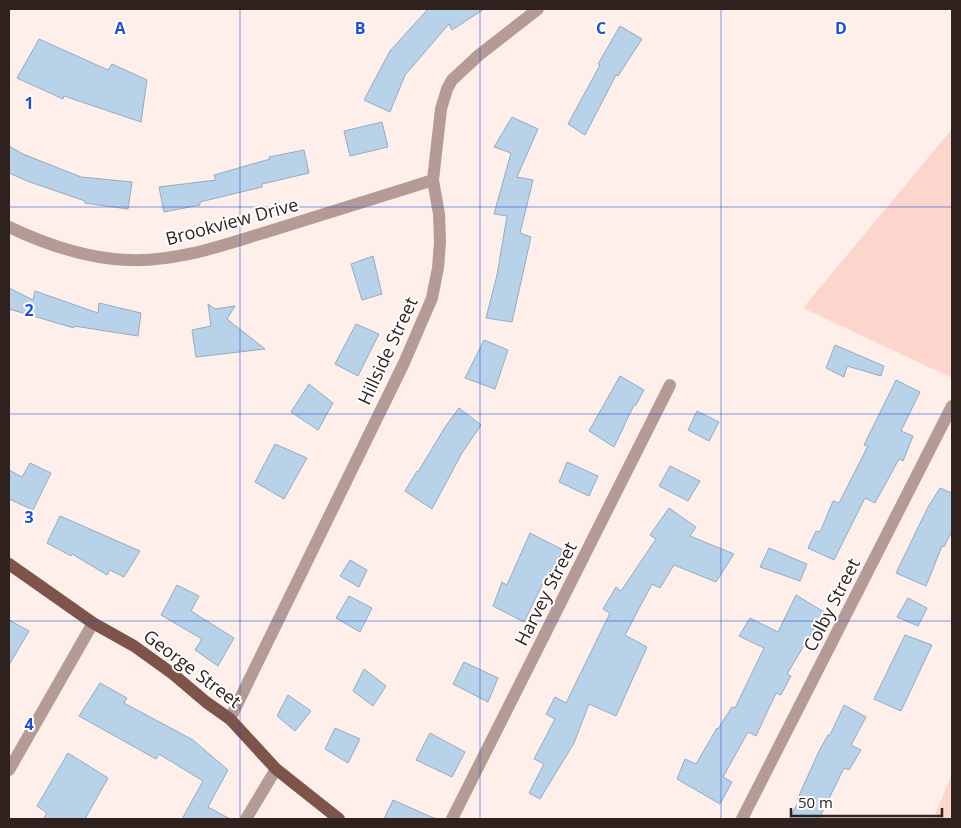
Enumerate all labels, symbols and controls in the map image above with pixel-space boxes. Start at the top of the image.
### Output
text: A [114,17,126,39]
text: B [355,17,365,39]
text: C [596,17,606,39]
text: D [835,17,847,39]
text: 1 [24,92,34,114]
street label: Brookview Drive [163,192,301,250]
street label: Hillside Street [352,293,423,408]
text: 2 [24,299,34,321]
text: 3 [24,506,34,528]
street label: Harvey Street [509,537,582,650]
street label: Colby Street [797,554,865,655]
street label: George Street [139,624,246,713]
text: 4 [24,713,34,735]
scale bar [791,786,942,818]
text: 50 m [798,792,833,812]

